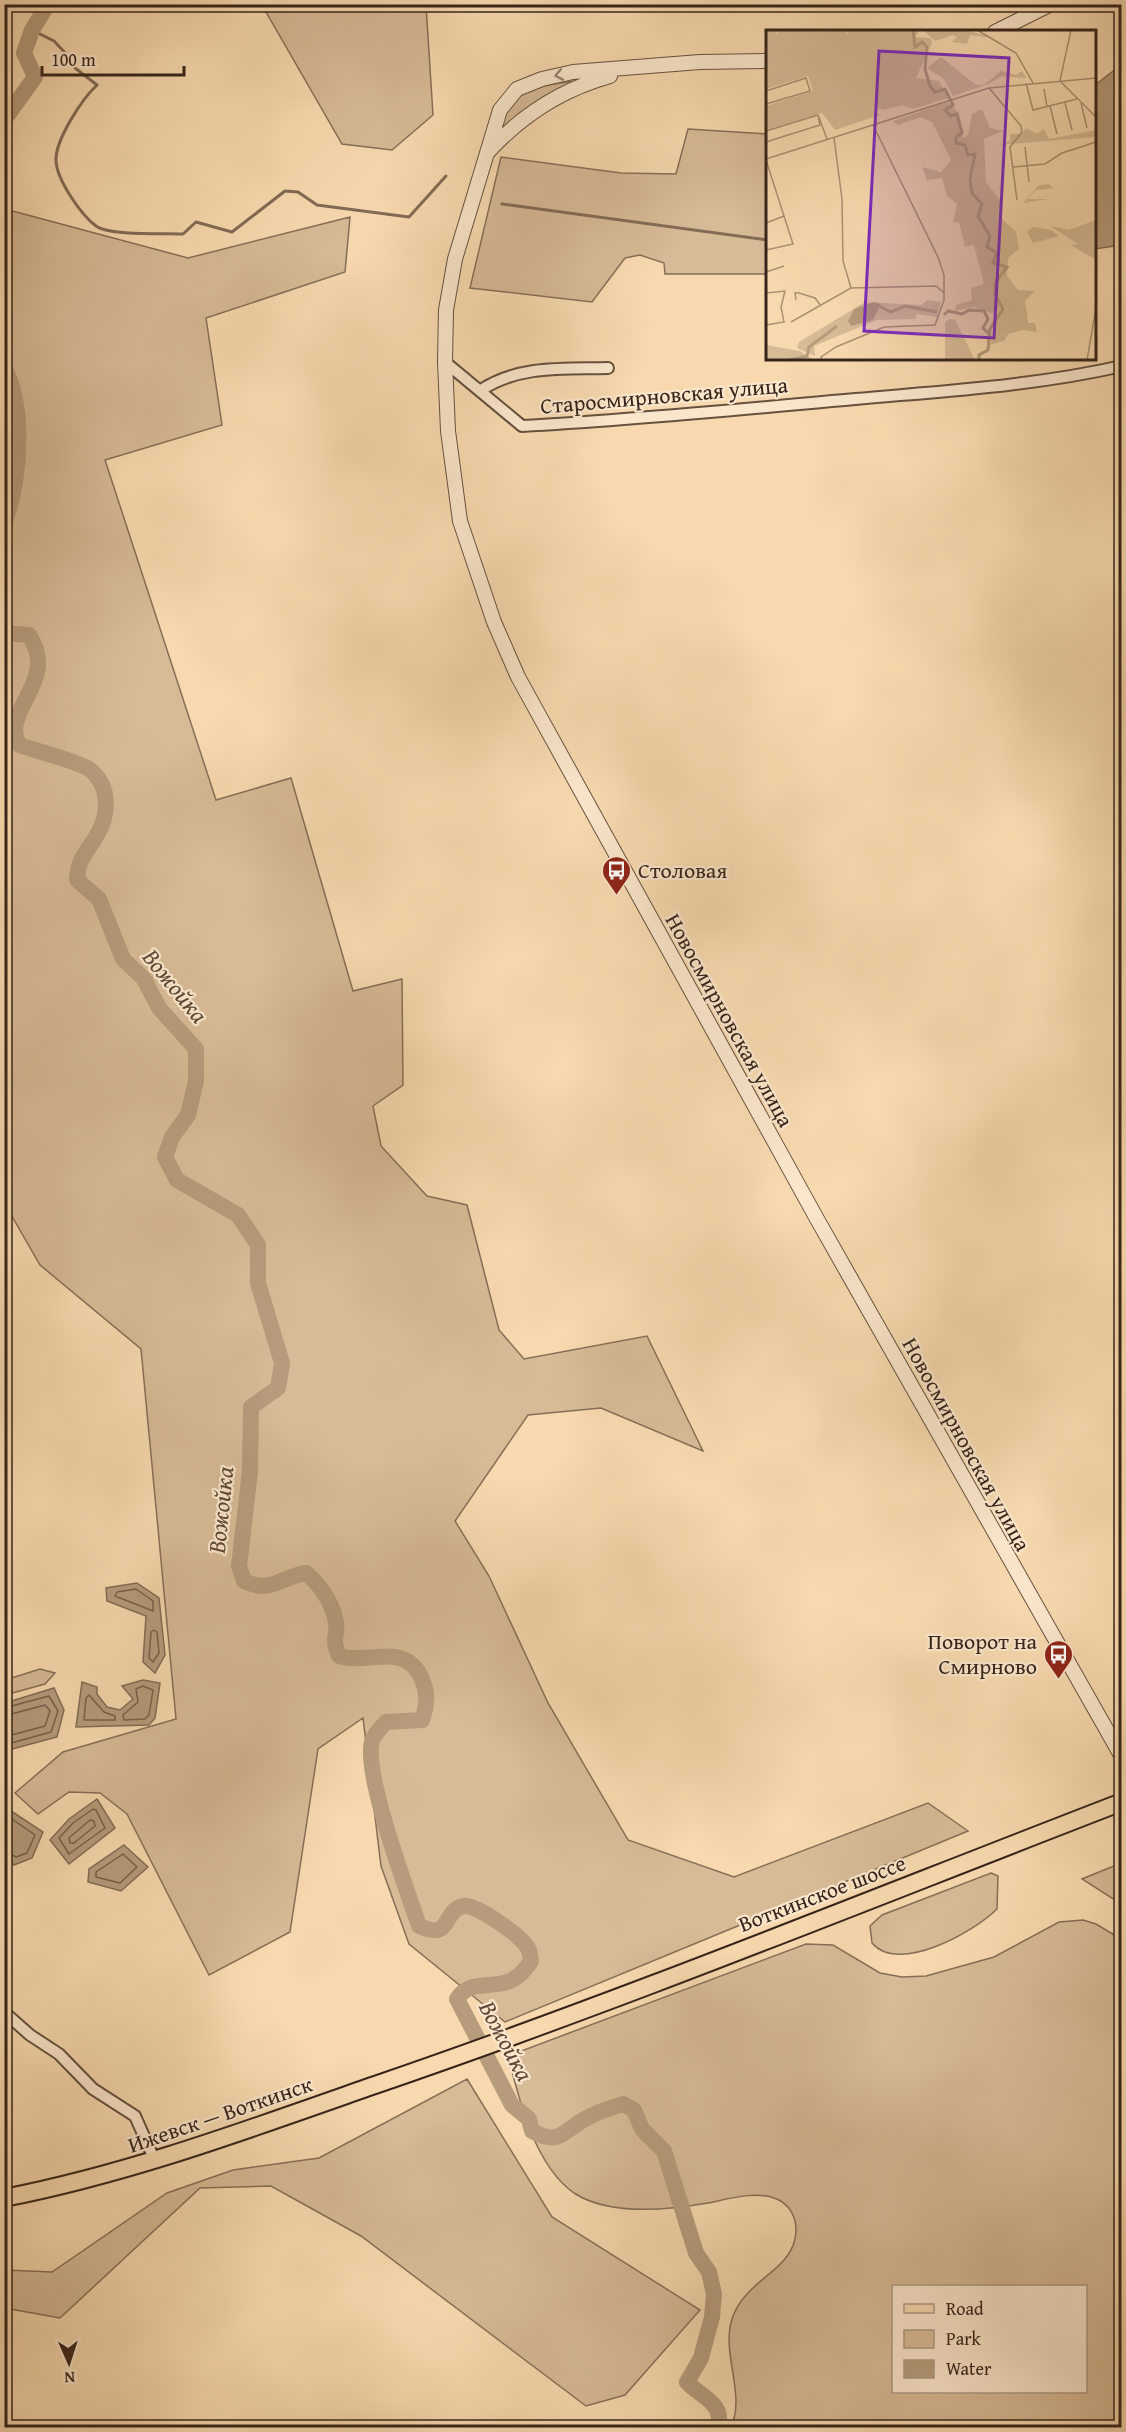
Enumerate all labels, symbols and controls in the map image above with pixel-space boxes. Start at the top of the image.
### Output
inset map [766,30,1096,360]
scale bar [42,39,184,77]
text: 100 m [51,46,96,73]
one-way arrow [554,68,564,81]
street label: Старосмирновская улица [539,368,790,422]
bus stop icon: Столовая [601,854,633,896]
place label: Столовая [638,854,727,886]
street label: Новосмирновская улица [658,907,802,1133]
water label: Вожойка [134,940,216,1030]
street label: Новосмирновская улица [895,1331,1039,1557]
water label: Вожойка [198,1465,242,1556]
place label: Поворот на Смирново [928,1625,1038,1682]
bus stop icon: Поворот на Смирново [1042,1638,1074,1680]
street label: Воткинское шоссе [734,1846,910,1940]
water label: Вожойка [470,1993,542,2087]
street label: Ижевск — Воткинск [124,2067,317,2161]
legend [892,2285,1087,2393]
text: Road [946,2295,984,2322]
text: Park [946,2325,982,2352]
north arrow [39,2333,99,2393]
text: Water [946,2355,992,2382]
text: N [64,2366,76,2390]

